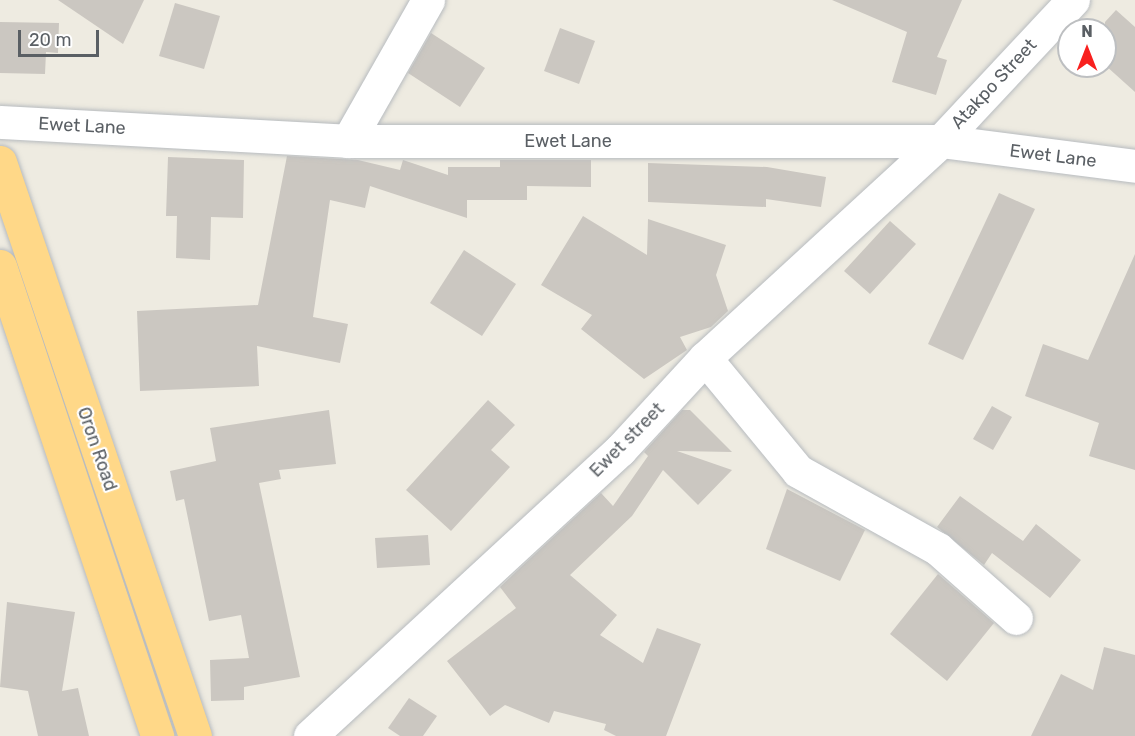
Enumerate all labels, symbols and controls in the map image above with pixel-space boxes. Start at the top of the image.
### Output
scale bar [21,18,102,56]
north arrow [1057,18,1117,78]
text: N [1081,22,1093,41]
text: 20 m [29,29,71,51]
street label: Atakpo Street [947,34,1041,134]
street label: Ewet Lane [38,113,126,139]
street label: Ewet Lane [524,130,612,152]
street label: Ewet Lane [1008,140,1098,172]
street label: Ewet street [585,398,669,482]
street label: Oron Road [73,404,121,494]

